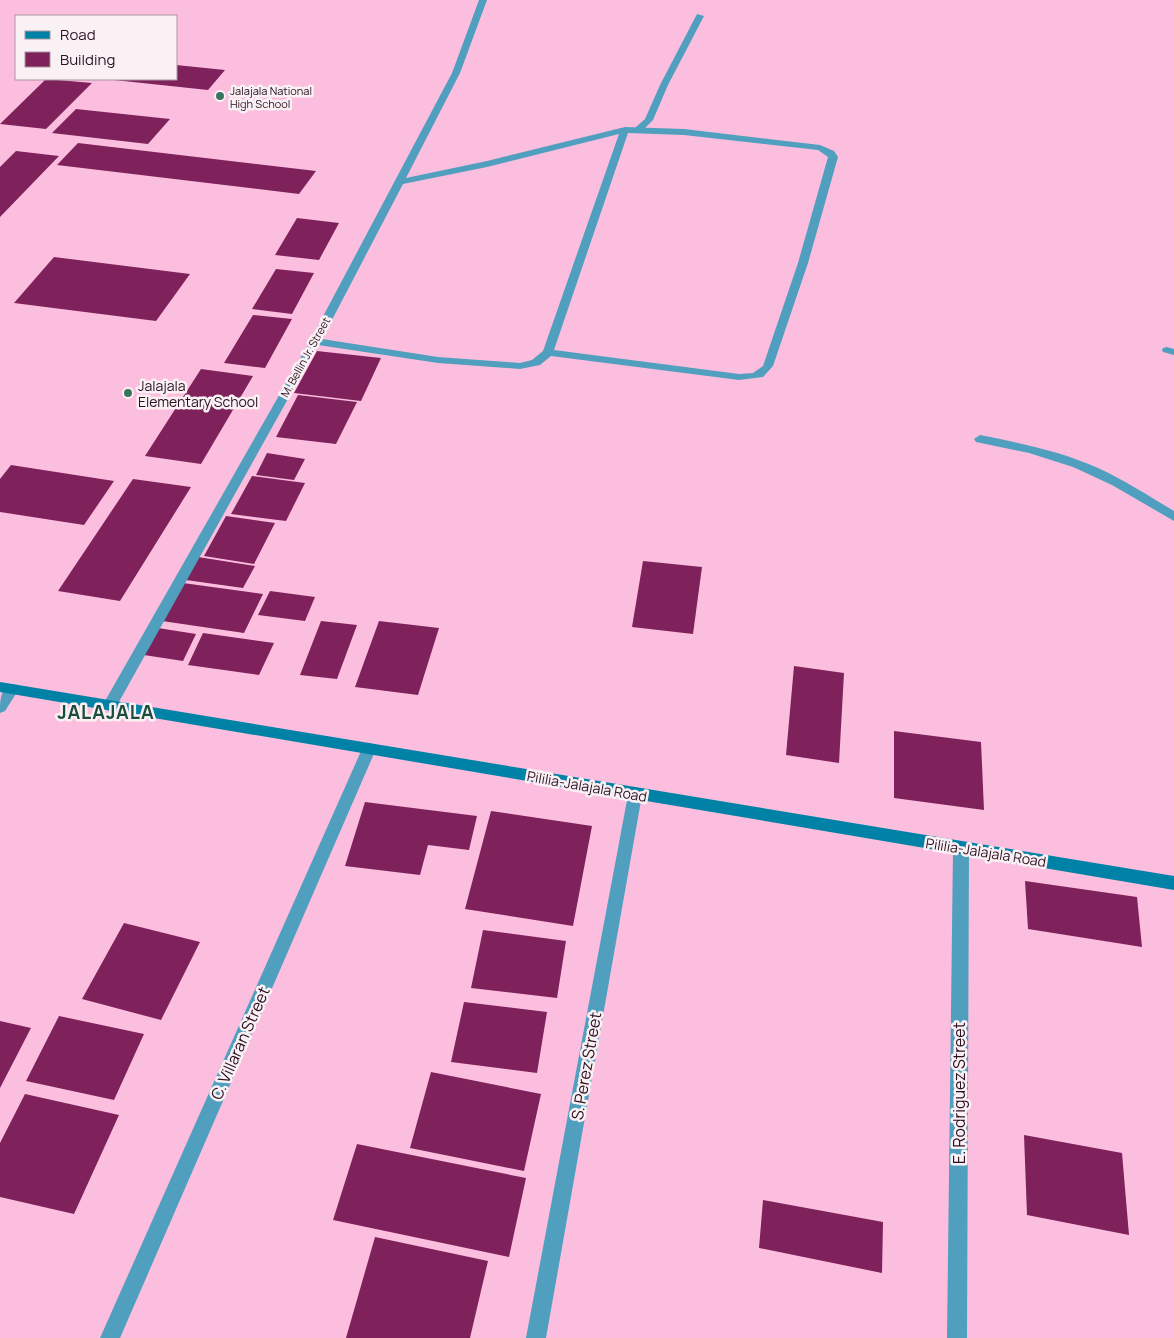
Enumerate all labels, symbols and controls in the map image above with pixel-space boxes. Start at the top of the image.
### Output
legend [15,15,178,80]
text: Road [60,24,96,45]
text: Building [60,49,115,70]
place label: Jalajala National High School [230,83,312,111]
marker: Jalajala National High School [214,90,226,102]
street label: M. Bellin Jr. Street [277,314,333,400]
place label: Jalajala Elementary School [138,376,258,411]
marker: Jalajala Elementary School [122,387,134,399]
district label: JALAJALA [57,699,155,725]
street label: Pililia-Jalajala Road [525,766,649,806]
street label: Pililia-Jalajala Road [924,833,1048,871]
street label: C. Villaran Street [205,983,275,1103]
street label: S. Perez Street [566,1010,606,1122]
street label: E. Rodriguez Street [948,1022,970,1164]

